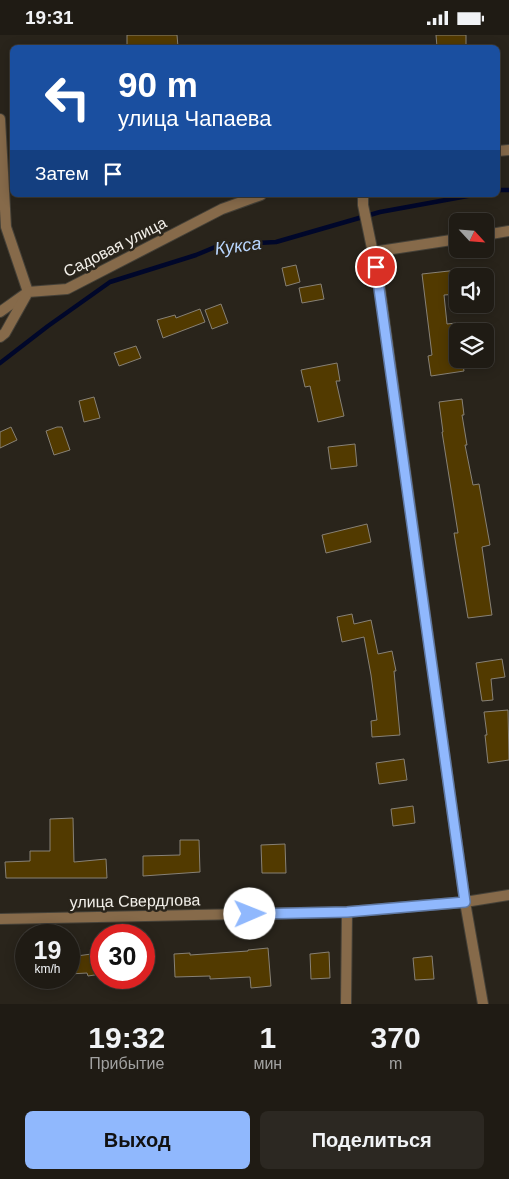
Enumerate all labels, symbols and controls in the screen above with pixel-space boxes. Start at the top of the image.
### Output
text: 19:31 [25,7,74,28]
icon: left [35,65,100,130]
text: 90 m [118,65,198,104]
text: улица Чапаева [118,106,272,131]
icon: arrive [99,160,127,188]
text: Затем [35,163,89,184]
north arrow [449,213,494,257]
map controls [449,213,494,368]
street label: Садовая улица [61,214,169,280]
water label: Кукса [214,233,262,259]
pin [355,246,397,288]
icon: arrive [362,253,390,281]
button: sound [449,268,494,313]
button: layers [449,323,494,368]
position arrow [223,887,275,939]
street label: улица Свердлова [70,891,201,911]
speed limit sign: 30 [90,924,155,989]
text: 19 [34,936,61,964]
text: km/h [34,962,61,976]
text: 19:32 [88,1021,165,1054]
text: 1 [259,1021,276,1054]
text: 370 [371,1021,421,1054]
text: Прибытие [89,1055,164,1072]
text: мин [253,1055,282,1072]
text: m [389,1055,402,1072]
button: Выход [25,1111,250,1169]
button: Поделиться [260,1111,484,1169]

